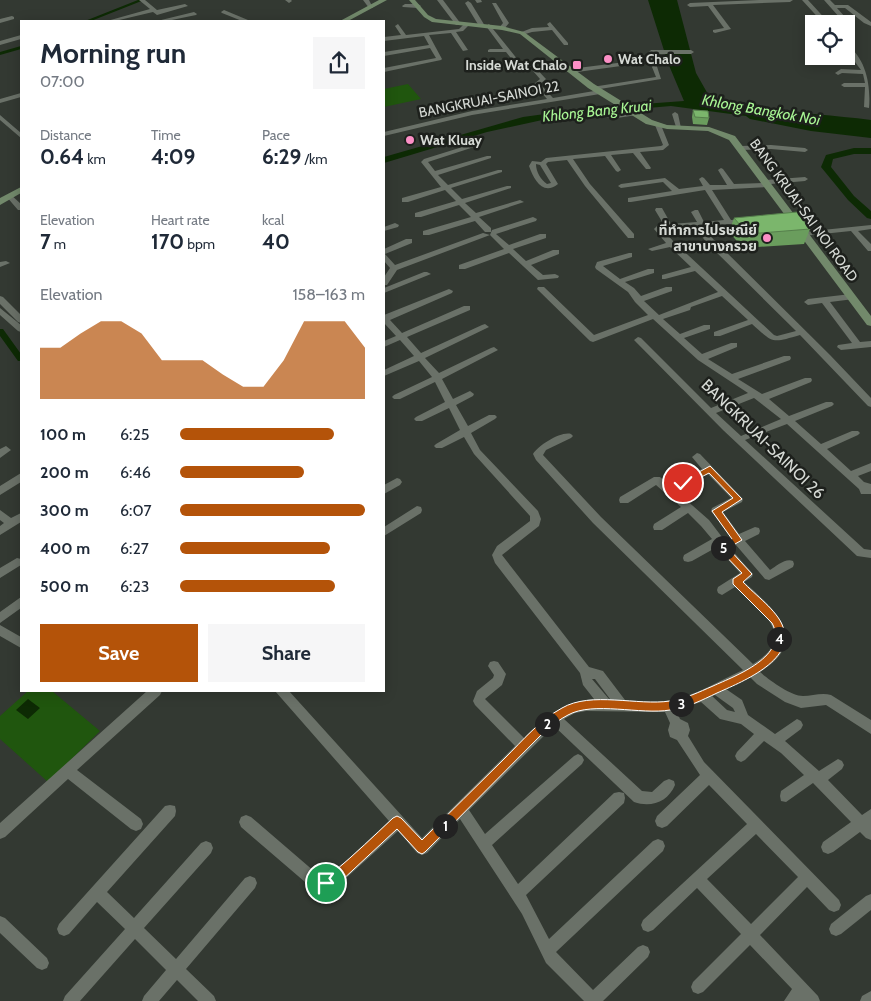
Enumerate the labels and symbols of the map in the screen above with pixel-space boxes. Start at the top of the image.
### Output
place label: Wat Chalo [618,50,681,68]
marker: Wat Chalo [602,53,614,65]
place label: Inside Wat Chalo [465,56,567,74]
marker: Inside Wat Chalo [571,59,583,71]
street label: BANGKRUAI-SAINOI 22 [417,77,561,121]
water label: Khlong Bangkok Noi [701,91,822,129]
water label: Khlong Bang Kruai [541,96,654,126]
place label: Wat Kluay [420,131,483,149]
marker: Wat Kluay [404,134,416,146]
street label: BANG KRUAI-SAI NOI ROAD [746,135,862,285]
place label: ที่ทำการไปรษณีย์ สาขาบางกรวย [659,220,757,255]
marker: ที่ทำการไปรษณีย์ สาขาบางกรวย [761,232,773,244]
street label: BANGKRUAI-SAINOI 26 [697,375,829,503]
pin [662,462,704,504]
pin: 5 [710,536,736,560]
pin: 4 [766,626,792,652]
pin: 3 [668,692,694,716]
pin: 2 [534,712,560,736]
pin: 1 [432,814,458,838]
pin [305,862,347,904]

